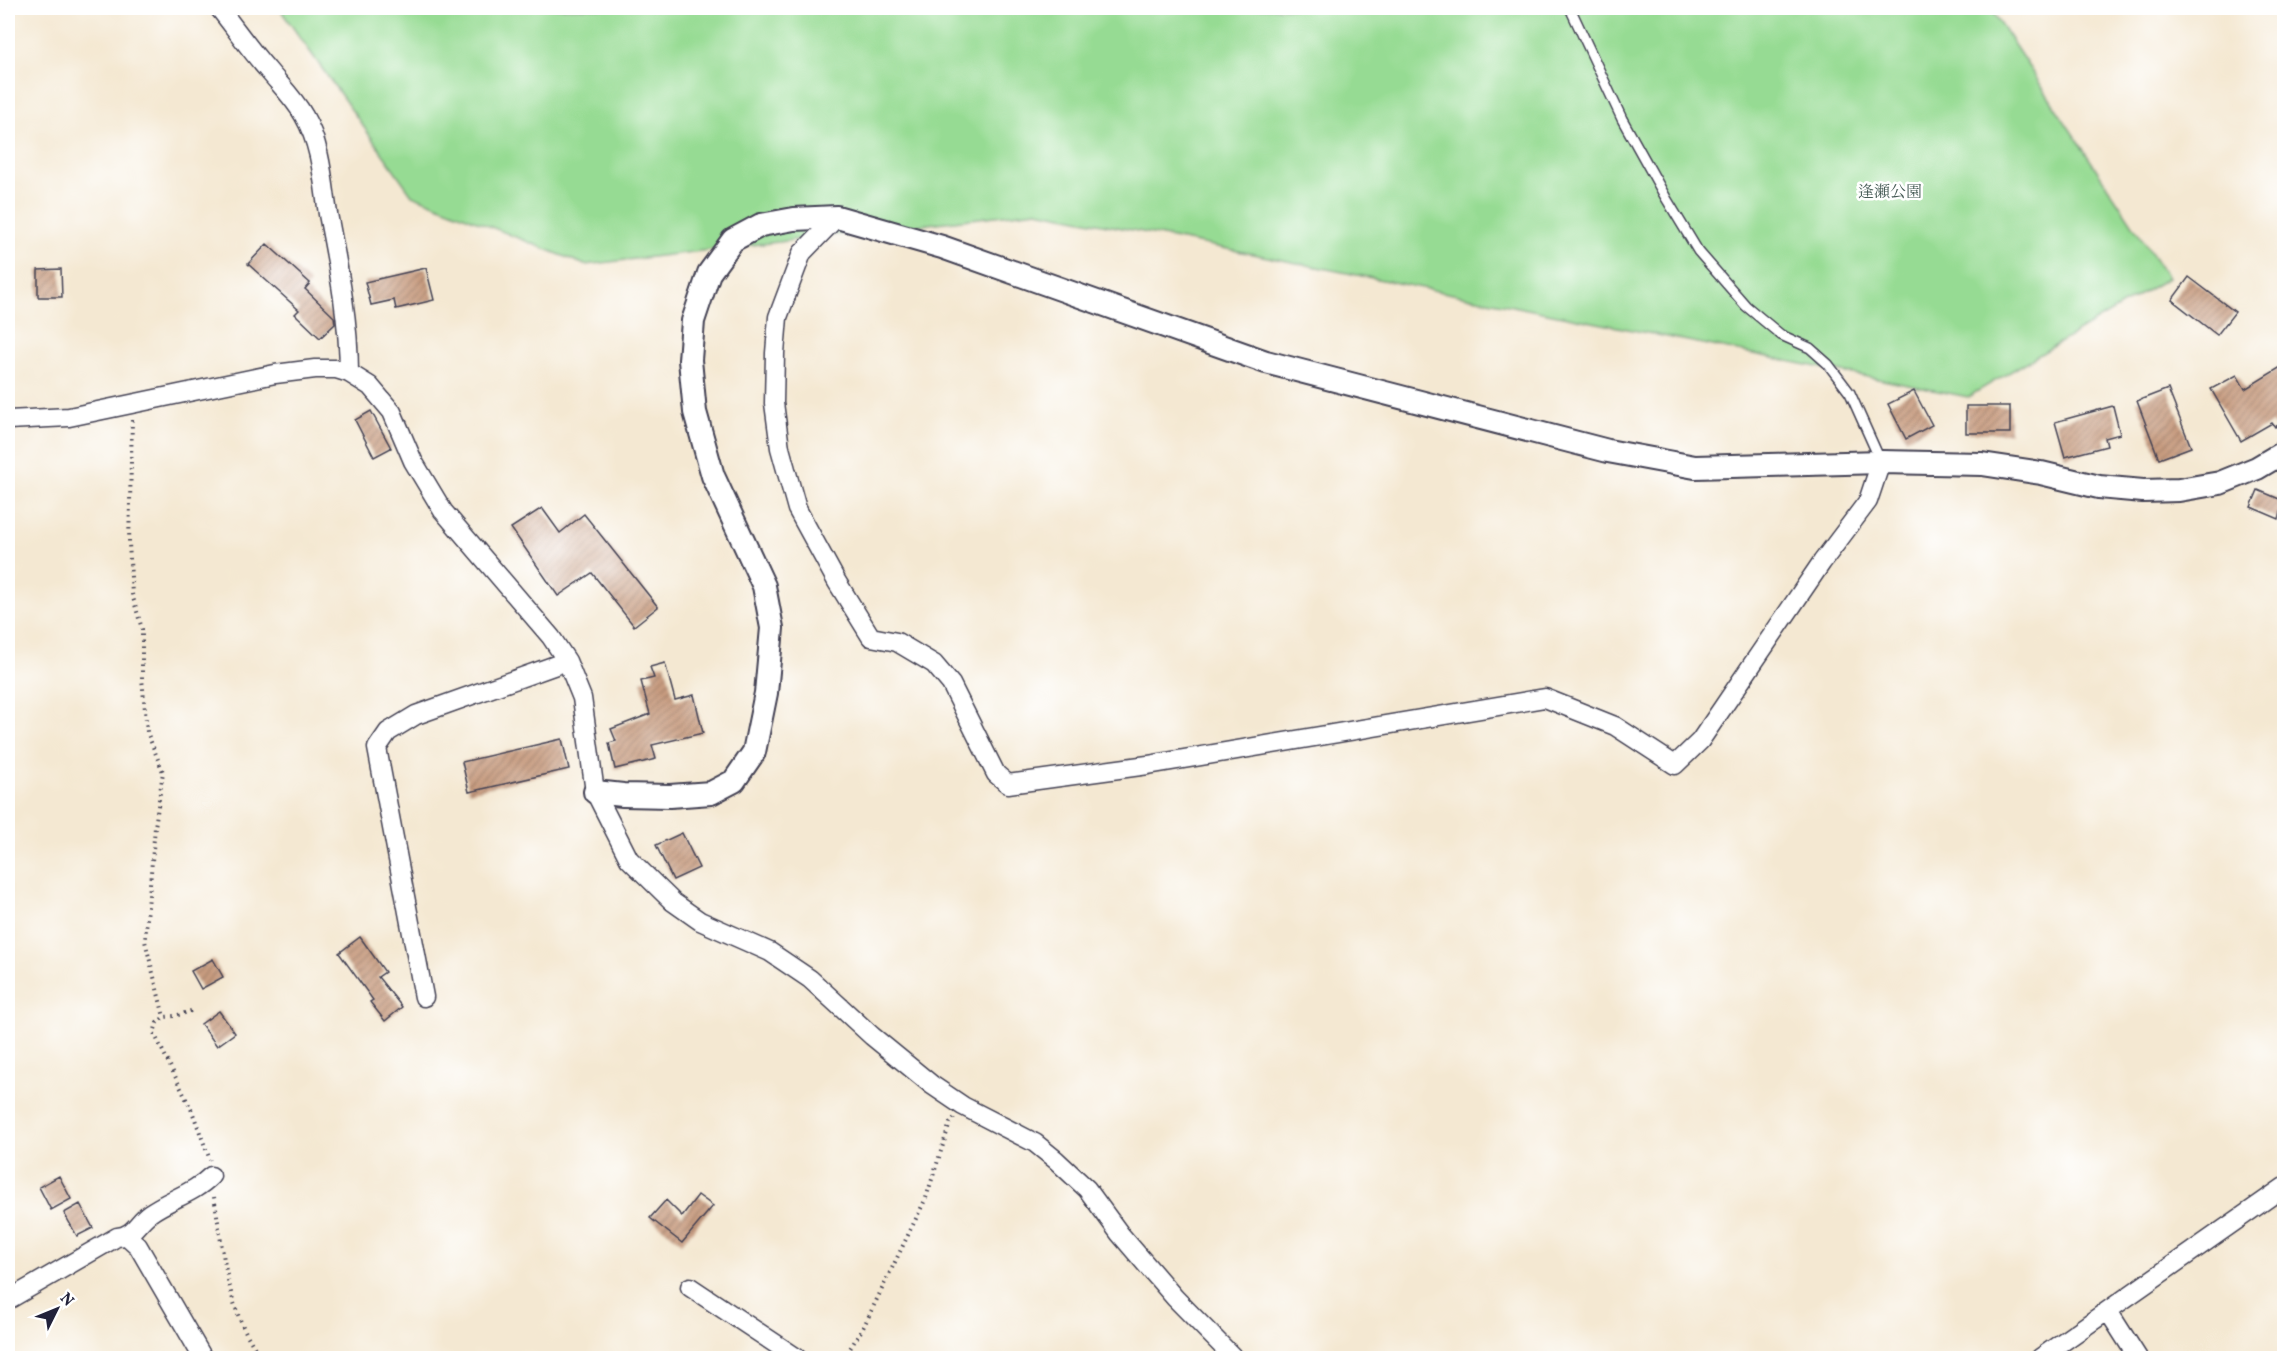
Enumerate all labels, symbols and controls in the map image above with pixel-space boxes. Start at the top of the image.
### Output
park label: 逢瀬公園 [1858,182,1922,204]
north arrow [27,1279,87,1339]
text: N [54,1288,79,1312]

